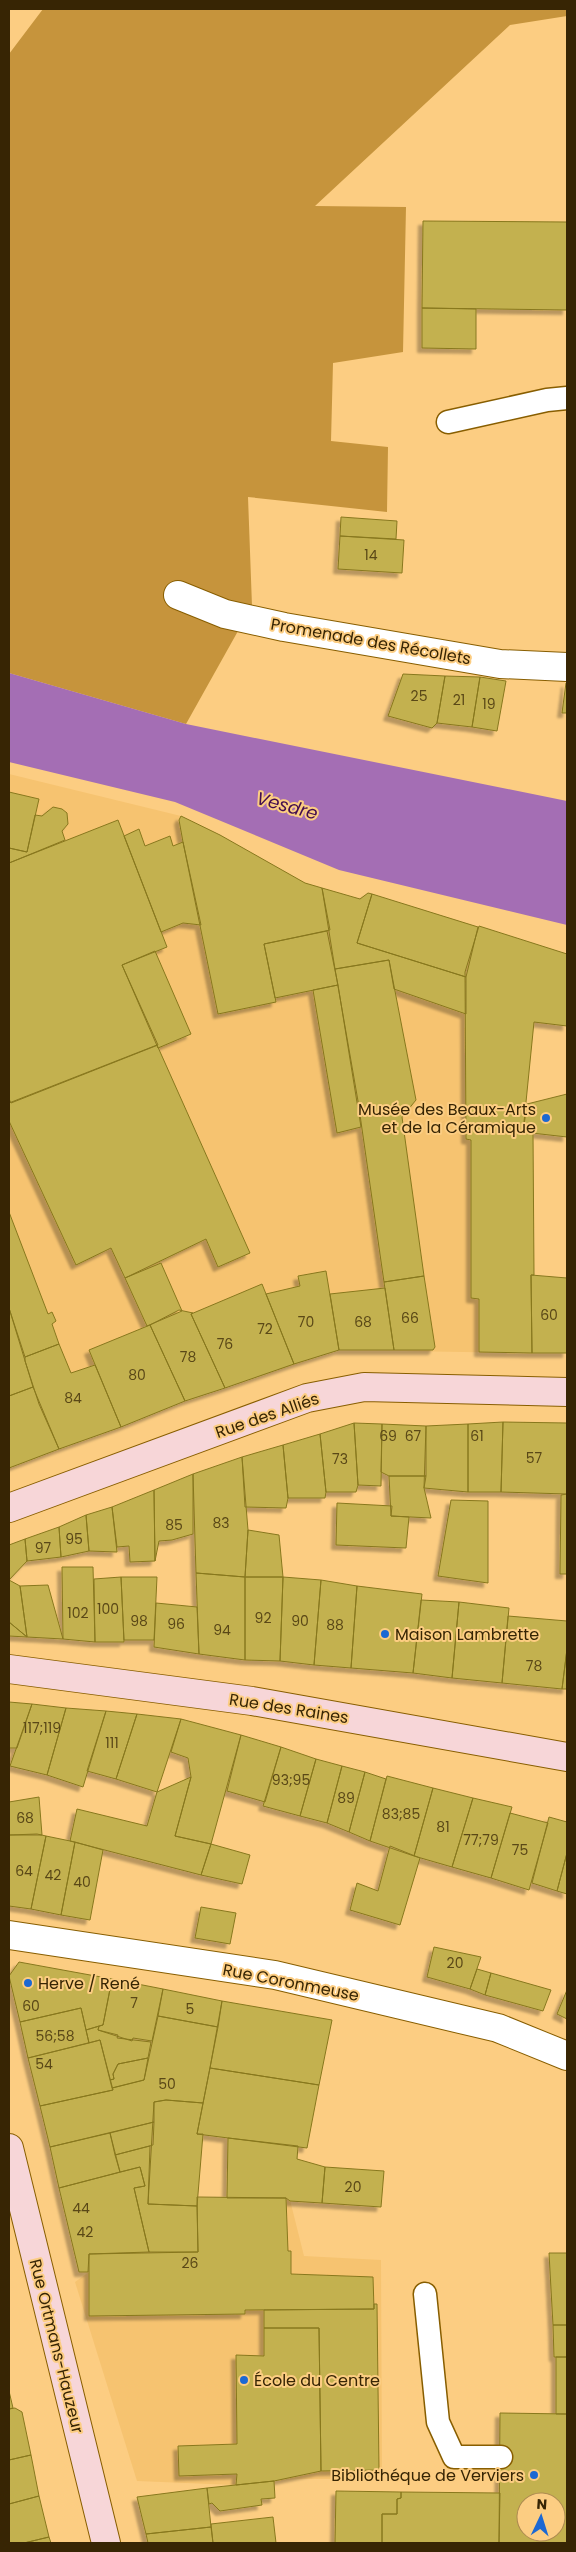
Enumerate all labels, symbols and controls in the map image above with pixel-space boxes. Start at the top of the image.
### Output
house number: 14 [364,545,378,565]
street label: Promenade des Récollets [269,613,473,670]
house number: 25 [411,686,427,706]
house number: 21 [453,690,465,710]
house number: 19 [482,694,496,714]
water label: Vesdre [254,785,321,826]
place label: Musée des Beaux-Arts et de la Céramique [358,1098,536,1139]
marker: Musée des Beaux-Arts et de la Céramique [540,1112,552,1124]
house number: 60 [540,1305,558,1325]
house number: 66 [401,1308,419,1328]
house number: 70 [298,1312,314,1332]
house number: 68 [354,1312,372,1332]
house number: 72 [257,1319,273,1339]
house number: 76 [217,1334,233,1354]
house number: 78 [180,1347,196,1367]
house number: 80 [128,1365,146,1385]
street label: Rue des Alliés [212,1387,322,1444]
house number: 84 [64,1388,82,1408]
house number: 69 [379,1426,397,1446]
house number: 67 [405,1426,422,1446]
house number: 61 [470,1426,484,1446]
house number: 57 [526,1448,543,1468]
house number: 73 [332,1449,348,1469]
house number: 83 [212,1513,230,1533]
house number: 85 [165,1515,183,1535]
house number: 95 [65,1529,83,1549]
house number: 97 [35,1538,52,1558]
house number: 100 [97,1599,119,1619]
house number: 102 [67,1603,89,1623]
house number: 92 [255,1608,271,1628]
house number: 98 [130,1611,148,1631]
house number: 90 [291,1611,309,1631]
house number: 96 [167,1614,185,1634]
house number: 88 [326,1615,344,1635]
house number: 94 [213,1620,231,1640]
place label: Maison Lambrette [395,1623,539,1646]
marker: Maison Lambrette [379,1628,391,1640]
house number: 78 [526,1656,542,1676]
street label: Rue des Raines [228,1688,350,1729]
house number: 117;119 [23,1718,61,1738]
house number: 111 [105,1733,119,1753]
house number: 93;95 [272,1770,310,1790]
house number: 89 [337,1788,355,1808]
house number: 83;85 [382,1804,420,1824]
house number: 68 [16,1808,34,1828]
house number: 81 [436,1817,450,1837]
house number: 77;79 [463,1830,499,1850]
house number: 75 [512,1840,528,1860]
house number: 64 [15,1861,33,1881]
house number: 42 [45,1865,61,1885]
house number: 40 [73,1872,91,1892]
house number: 20 [447,1953,463,1973]
street label: Rue Coronmeuse [221,1958,361,2007]
place label: Herve / René [38,1972,140,1995]
marker: Herve / René [22,1977,34,1989]
house number: 7 [130,1993,138,2013]
house number: 60 [22,1996,40,2016]
house number: 5 [186,1999,194,2019]
house number: 56;58 [35,2026,75,2046]
house number: 54 [35,2054,53,2074]
house number: 50 [158,2074,176,2094]
house number: 20 [345,2177,361,2197]
house number: 44 [72,2198,90,2218]
house number: 42 [77,2222,93,2242]
house number: 26 [182,2253,199,2273]
street label: Rue Ortmans-Hauzeur [24,2257,89,2436]
place label: École du Centre [254,2369,380,2392]
marker: École du Centre [238,2374,250,2386]
place label: Bibliothéque de Verviers [331,2464,524,2487]
marker: Bibliothéque de Verviers [528,2469,540,2481]
north arrow [516,2492,566,2542]
text: N [536,2494,548,2514]

